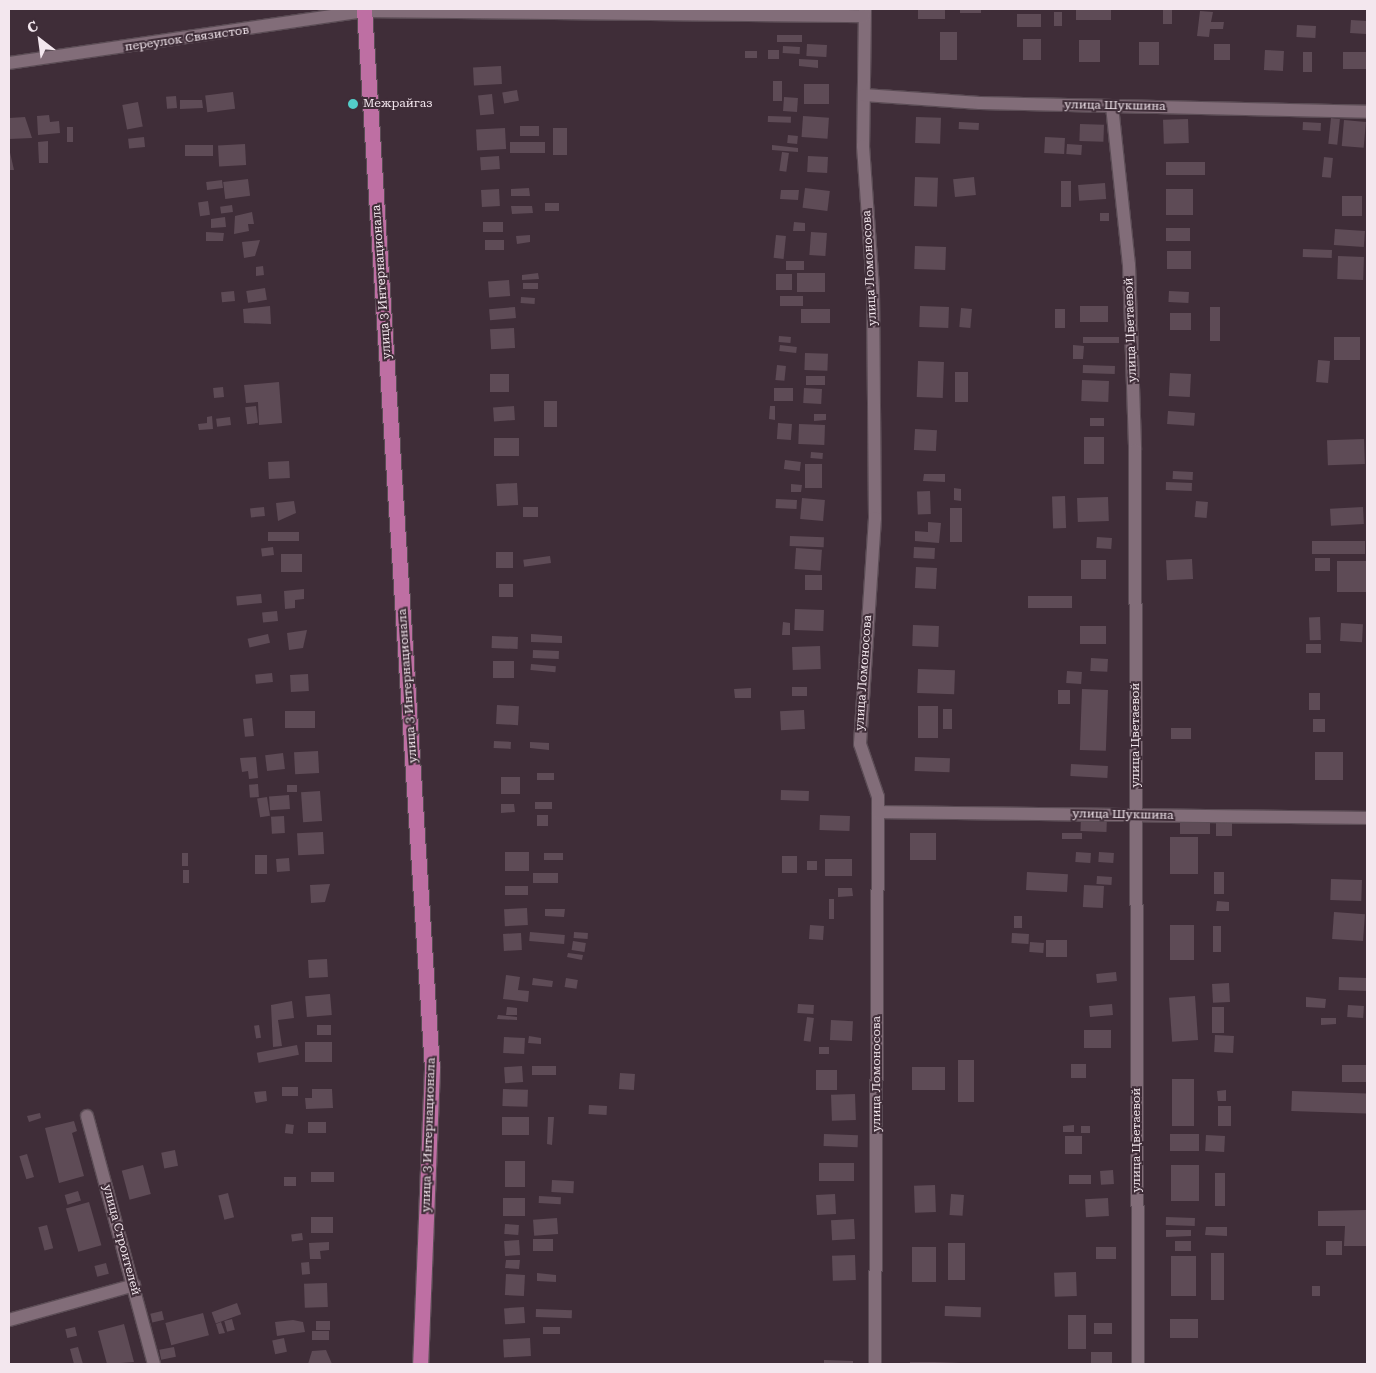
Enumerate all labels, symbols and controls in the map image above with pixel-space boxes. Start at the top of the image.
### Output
north arrow [15,15,65,65]
text: С [24,18,41,36]
street label: переулок Связистов [124,23,250,55]
place label: Межрайгаз [363,97,433,111]
marker: Межрайгаз [347,98,359,110]
street label: улица Шукшина [1064,98,1166,114]
street label: улица 3 Интернационала [369,204,395,360]
street label: улица Ломоносова [860,210,880,326]
street label: улица Цветаевой [1122,277,1140,383]
street label: улица 3 Интернационала [395,608,421,764]
street label: улица Ломоносова [853,615,875,731]
street label: улица Цветаевой [1129,683,1143,787]
street label: улица Шукшина [1072,807,1174,823]
street label: улица Ломоносова [870,1016,884,1132]
street label: улица 3 Интернационала [419,1057,439,1213]
street label: улица Цветаевой [1130,1088,1144,1192]
street label: улица Строителей [99,1183,143,1297]

